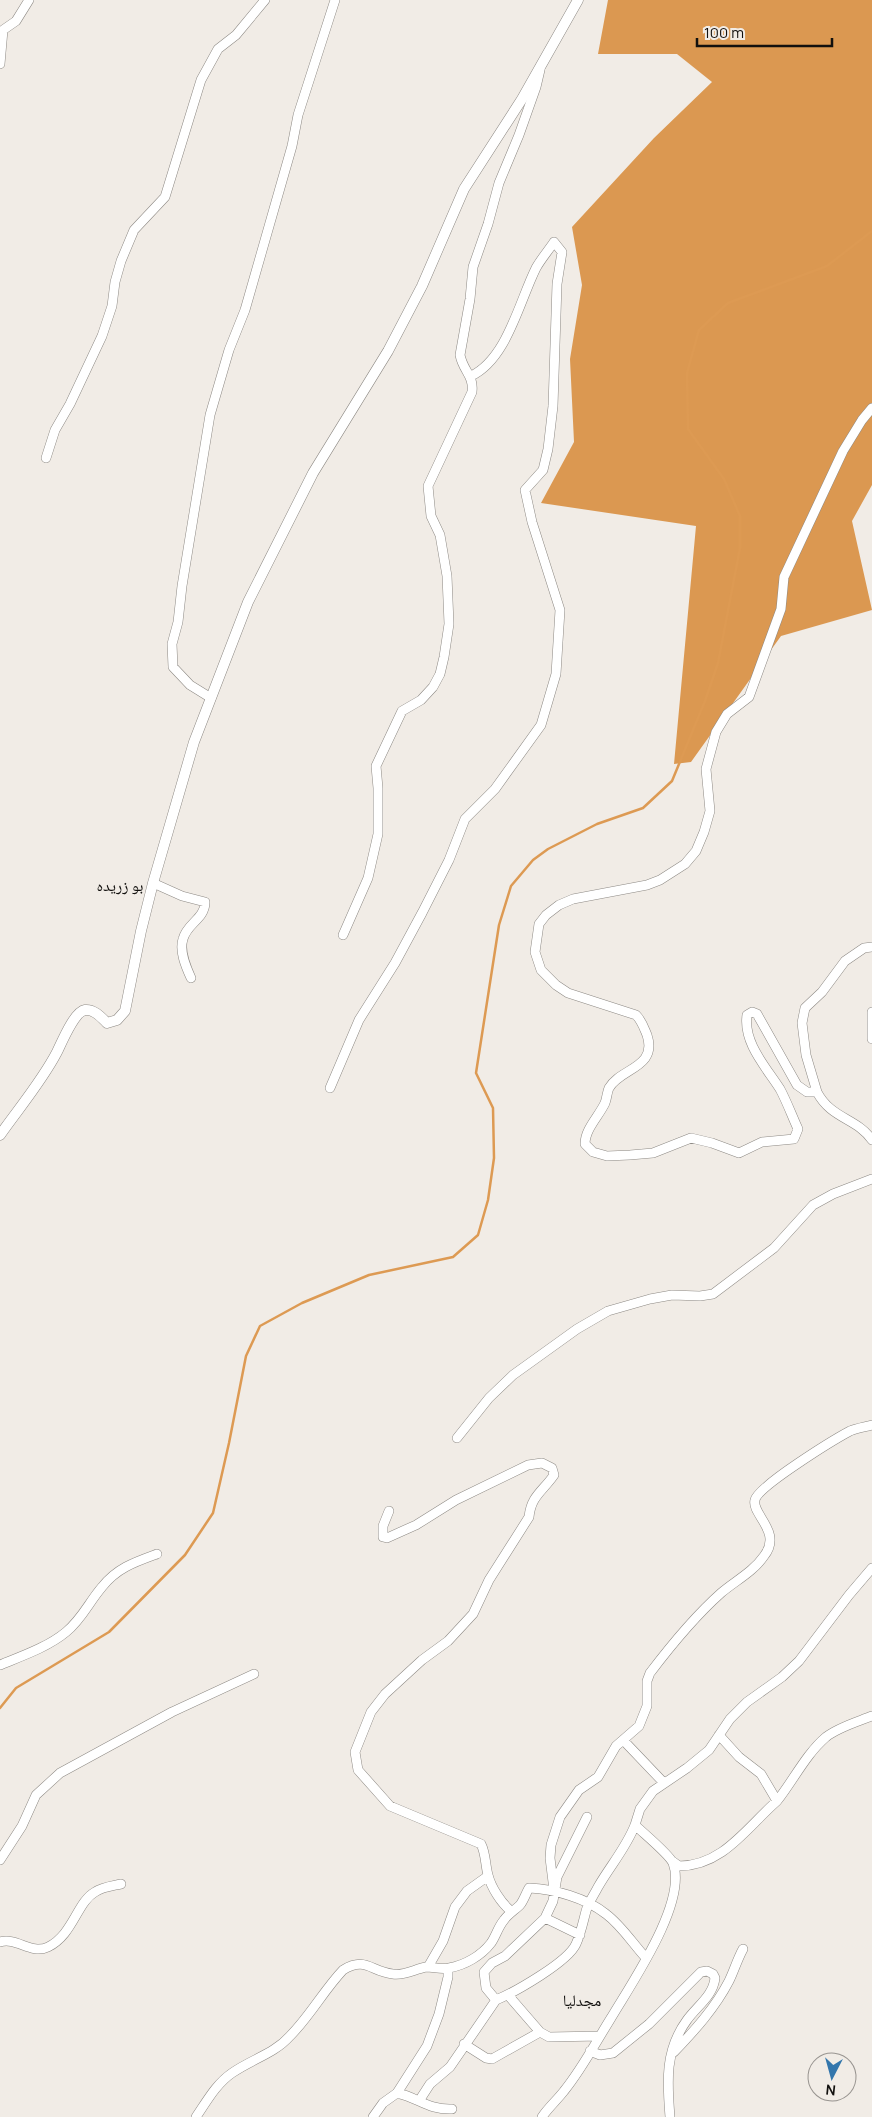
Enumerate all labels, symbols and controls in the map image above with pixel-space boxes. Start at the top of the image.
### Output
scale bar [697,15,832,47]
text: 100 m [704,22,744,43]
district label: بو زريده [96,874,144,896]
district label: مجدليا [563,1989,601,2011]
north arrow [807,2052,857,2102]
text: N [825,2080,837,2100]

